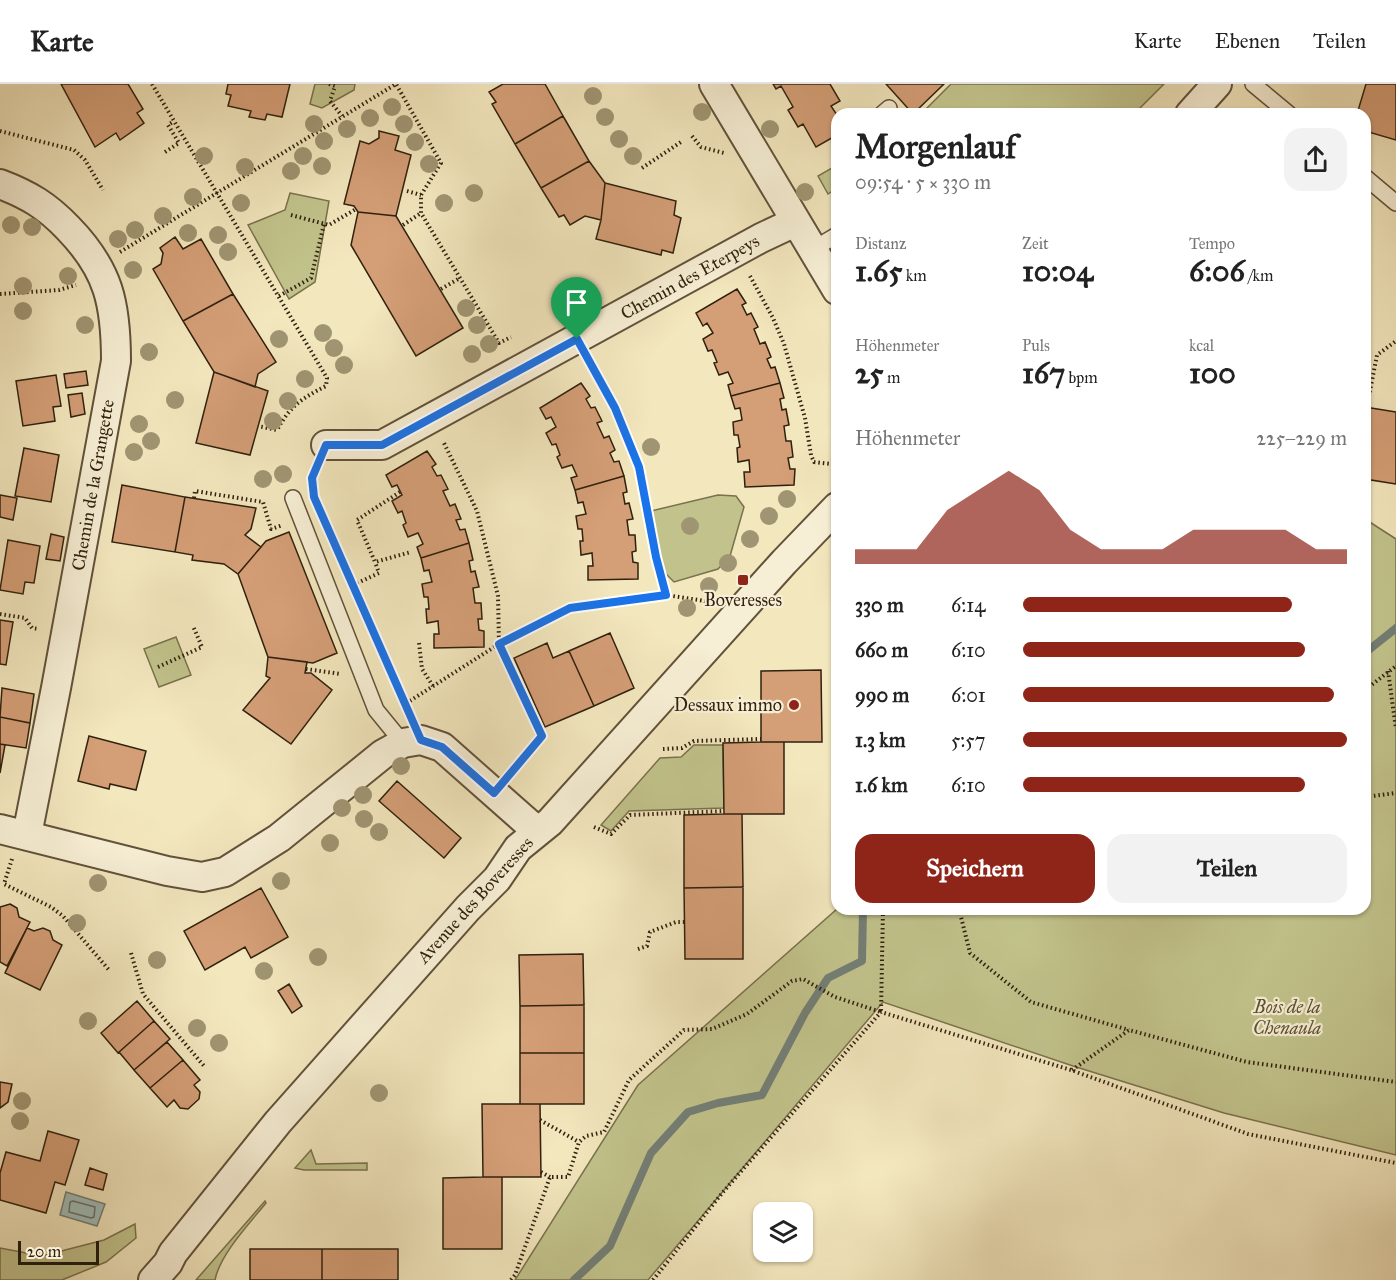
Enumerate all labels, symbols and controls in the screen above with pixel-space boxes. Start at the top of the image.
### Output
text: Karte [30,24,94,59]
text: Karte [1134,28,1182,54]
text: Ebenen [1215,28,1280,54]
text: Teilen [1313,28,1366,54]
text: Morgenlauf [855,127,1016,167]
button: share [1284,128,1347,191]
text: 09:54 · 5 × 330 m [855,170,991,194]
street label: Chemin des Eterpeys [617,230,763,324]
text: Distanz [855,234,906,253]
text: Zeit [1022,234,1049,253]
text: Tempo [1189,234,1235,253]
text: 1.65 [855,253,902,289]
text: 10:04 [1022,253,1093,289]
text: 6:06 [1189,253,1245,289]
text: km [902,266,927,285]
text: /km [1245,266,1273,285]
pin [551,277,602,339]
icon: arrive [560,286,593,319]
text: Höhenmeter [855,336,939,355]
text: Puls [1022,336,1050,355]
text: kcal [1189,336,1214,355]
text: 25 [855,355,884,391]
text: 167 [1022,355,1065,391]
text: 100 [1189,355,1236,391]
text: m [884,368,900,387]
text: bpm [1065,368,1098,387]
street label: Chemin de la Grangette [67,398,120,573]
text: Höhenmeter [855,426,960,450]
text: 225–229 m [1256,426,1347,450]
marker: Boveresses [736,573,750,587]
place label: Boveresses [704,589,782,611]
text: 330 m [855,593,904,617]
text: 6:14 [951,593,985,617]
text: 660 m [855,638,908,662]
text: 6:10 [951,638,986,662]
text: 990 m [855,683,909,707]
text: 6:01 [951,683,986,707]
place label: Dessaux immo [674,694,782,716]
marker: Dessaux immo [787,698,801,712]
text: 1.3 km [855,728,905,752]
text: 5:57 [951,728,985,752]
text: 1.6 km [855,773,908,797]
text: 6:10 [951,773,986,797]
street label: Avenue des Boveresses [412,832,538,969]
button: Speichern [855,834,1095,903]
button: Teilen [1107,834,1347,903]
park label: Bois de la Chenaula [1253,996,1322,1039]
map controls [753,1202,813,1262]
button: layers [753,1202,813,1262]
scale bar [18,1238,99,1266]
text: 20 m [27,1242,61,1261]

